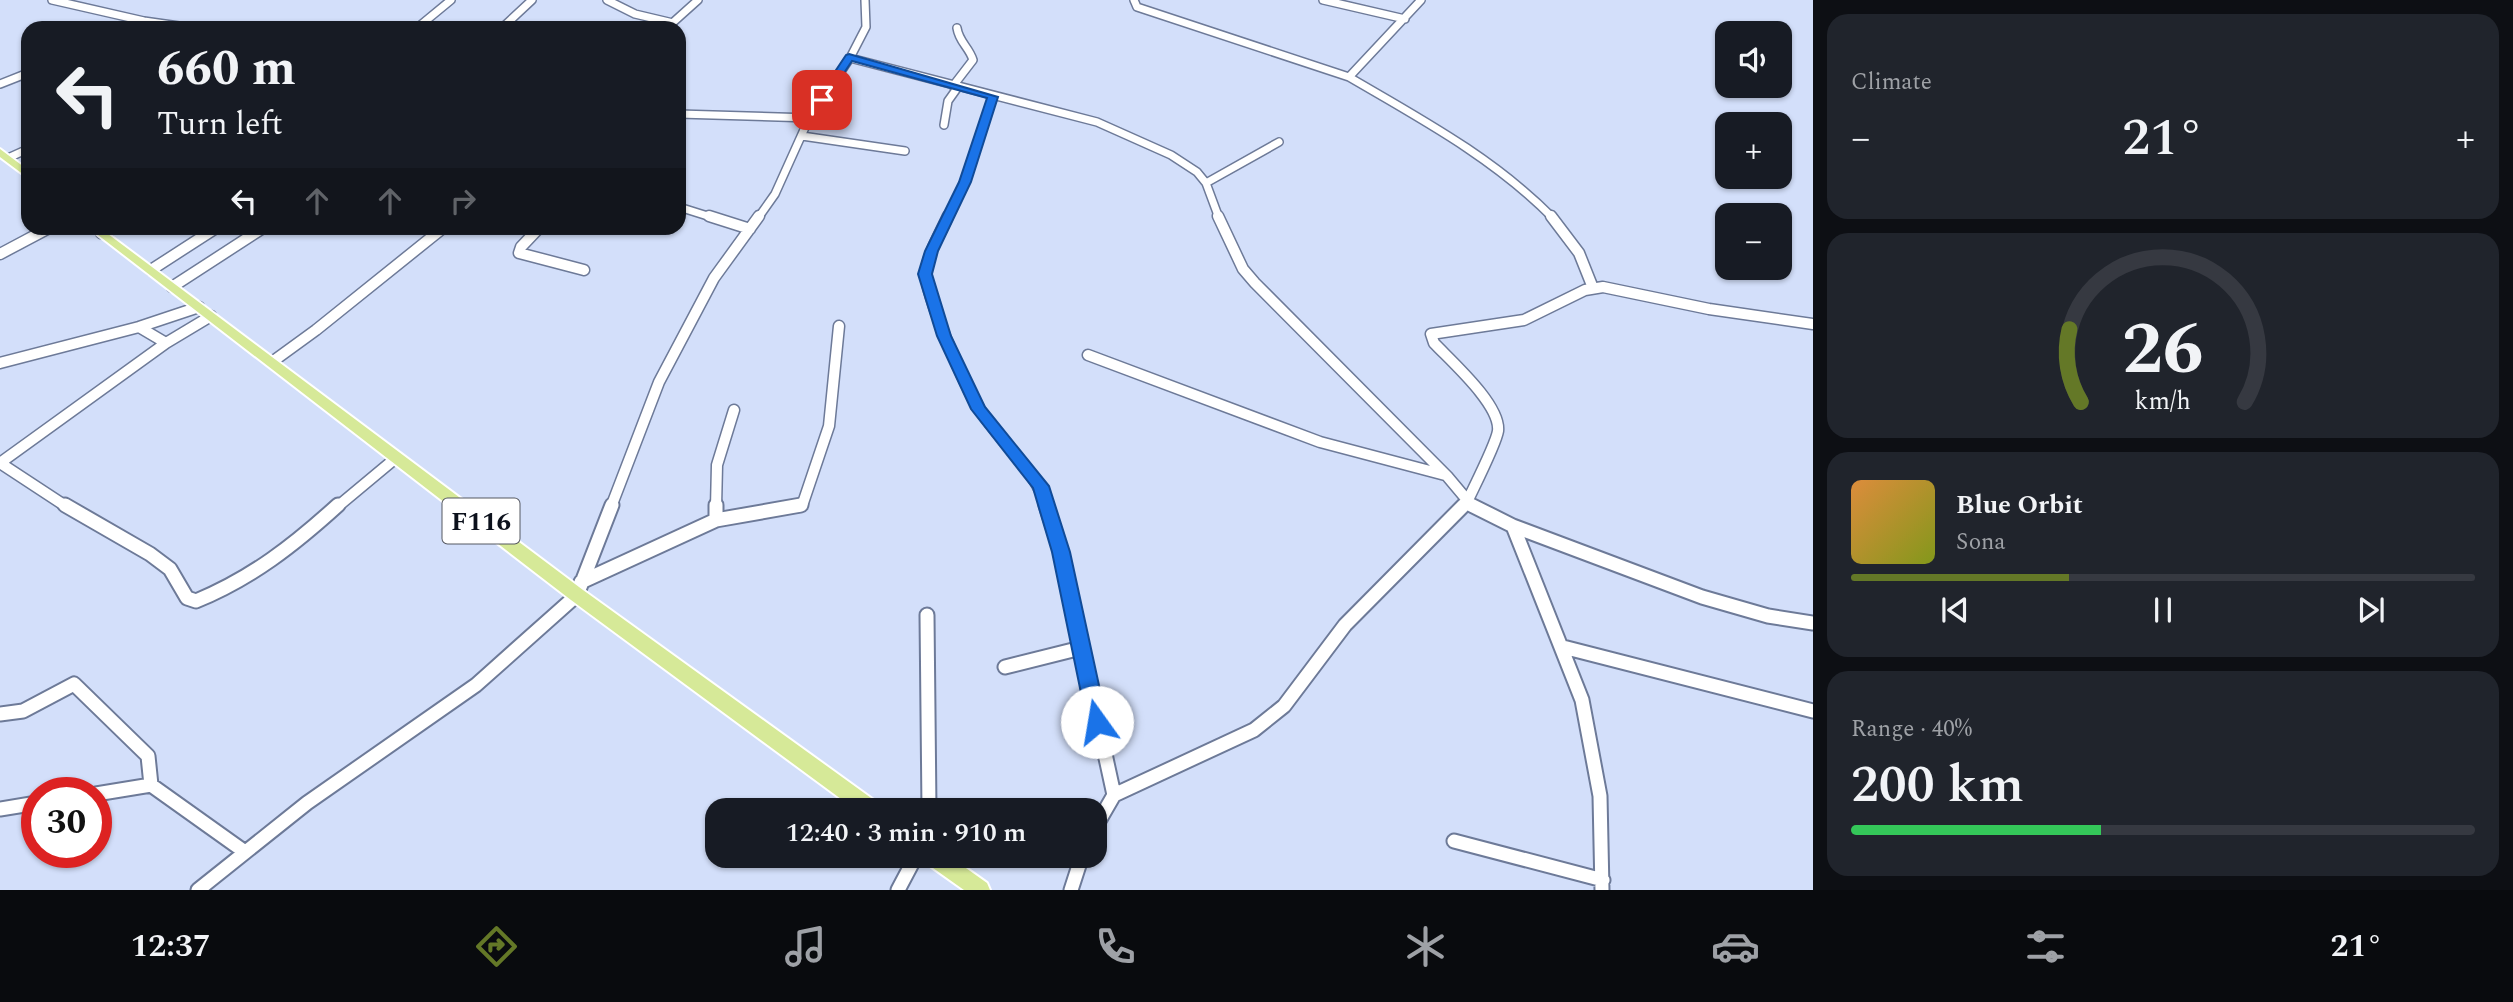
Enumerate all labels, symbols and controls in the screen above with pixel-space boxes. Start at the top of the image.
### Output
map controls [1715,21,1792,280]
button: sound [1715,21,1792,98]
text: 660 m [157,32,296,107]
icon: left [42,49,133,140]
text: Climate [1851,65,1932,100]
pin [792,70,852,130]
icon: arrive [803,81,841,119]
text: 21° [2122,99,2204,178]
text: Turn left [157,100,283,149]
text: − [1851,110,1870,168]
text: + [2456,110,2475,168]
button: + [1715,112,1792,189]
icon: left [225,182,263,220]
icon: ahead [298,182,336,220]
icon: ahead [371,182,409,220]
icon: right [444,182,482,220]
button: − [1715,203,1792,280]
text: 26 [2122,295,2204,406]
text: km/h [2135,382,2191,420]
text: Blue Orbit [1956,485,2083,525]
road number: F116 [442,499,520,544]
text: Sona [1956,525,2006,560]
icon: previous [1936,591,1974,629]
icon: pause [2144,591,2182,629]
icon: next [2352,591,2390,629]
position arrow [1060,685,1134,759]
text: Range · 40% [1851,712,1972,747]
text: 200 km [1851,746,2024,825]
speed limit sign: 30 [21,777,112,868]
text: 12:40 · 3 min · 910 m [786,813,1026,853]
text: 12:37 [130,922,211,971]
icon: directions [472,922,521,971]
icon: music [781,922,830,971]
icon: phone [1091,922,1140,971]
icon: climate [1401,922,1450,971]
icon: car [1711,922,1760,971]
icon: filters [2021,922,2070,971]
text: 21° [2331,922,2383,971]

